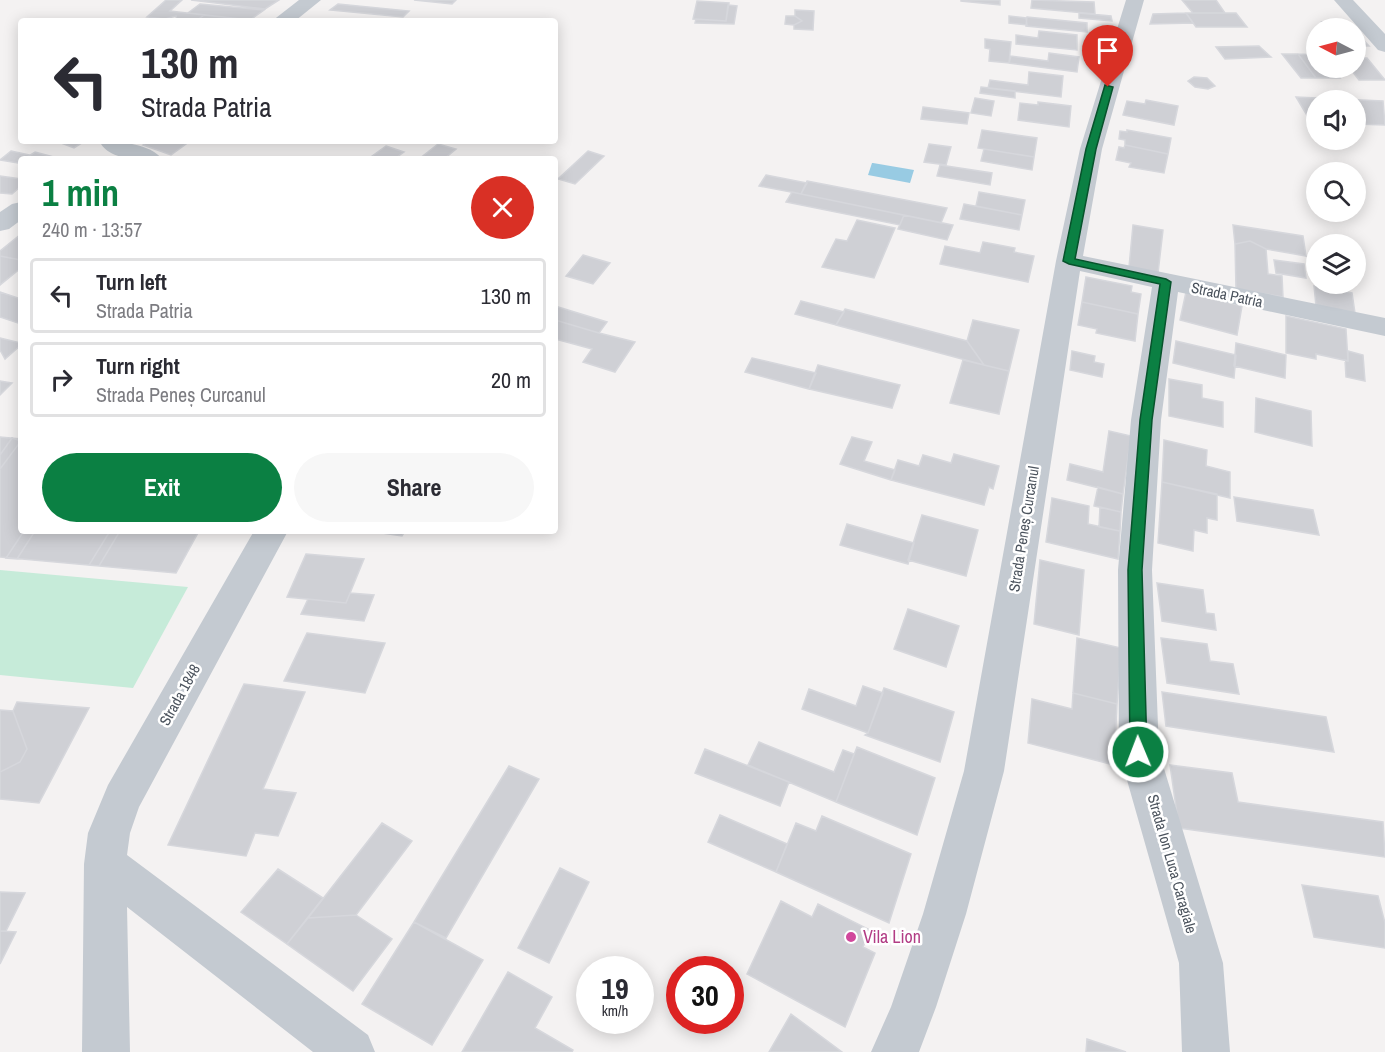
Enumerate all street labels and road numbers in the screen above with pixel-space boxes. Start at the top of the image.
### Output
street label: Strada Patria [1189,277,1265,312]
street label: Strada Peneș Curcanul [1003,464,1044,593]
street label: Strada 1848 [154,660,205,729]
street label: Strada Ion Luca Caragiale [1143,792,1202,936]

